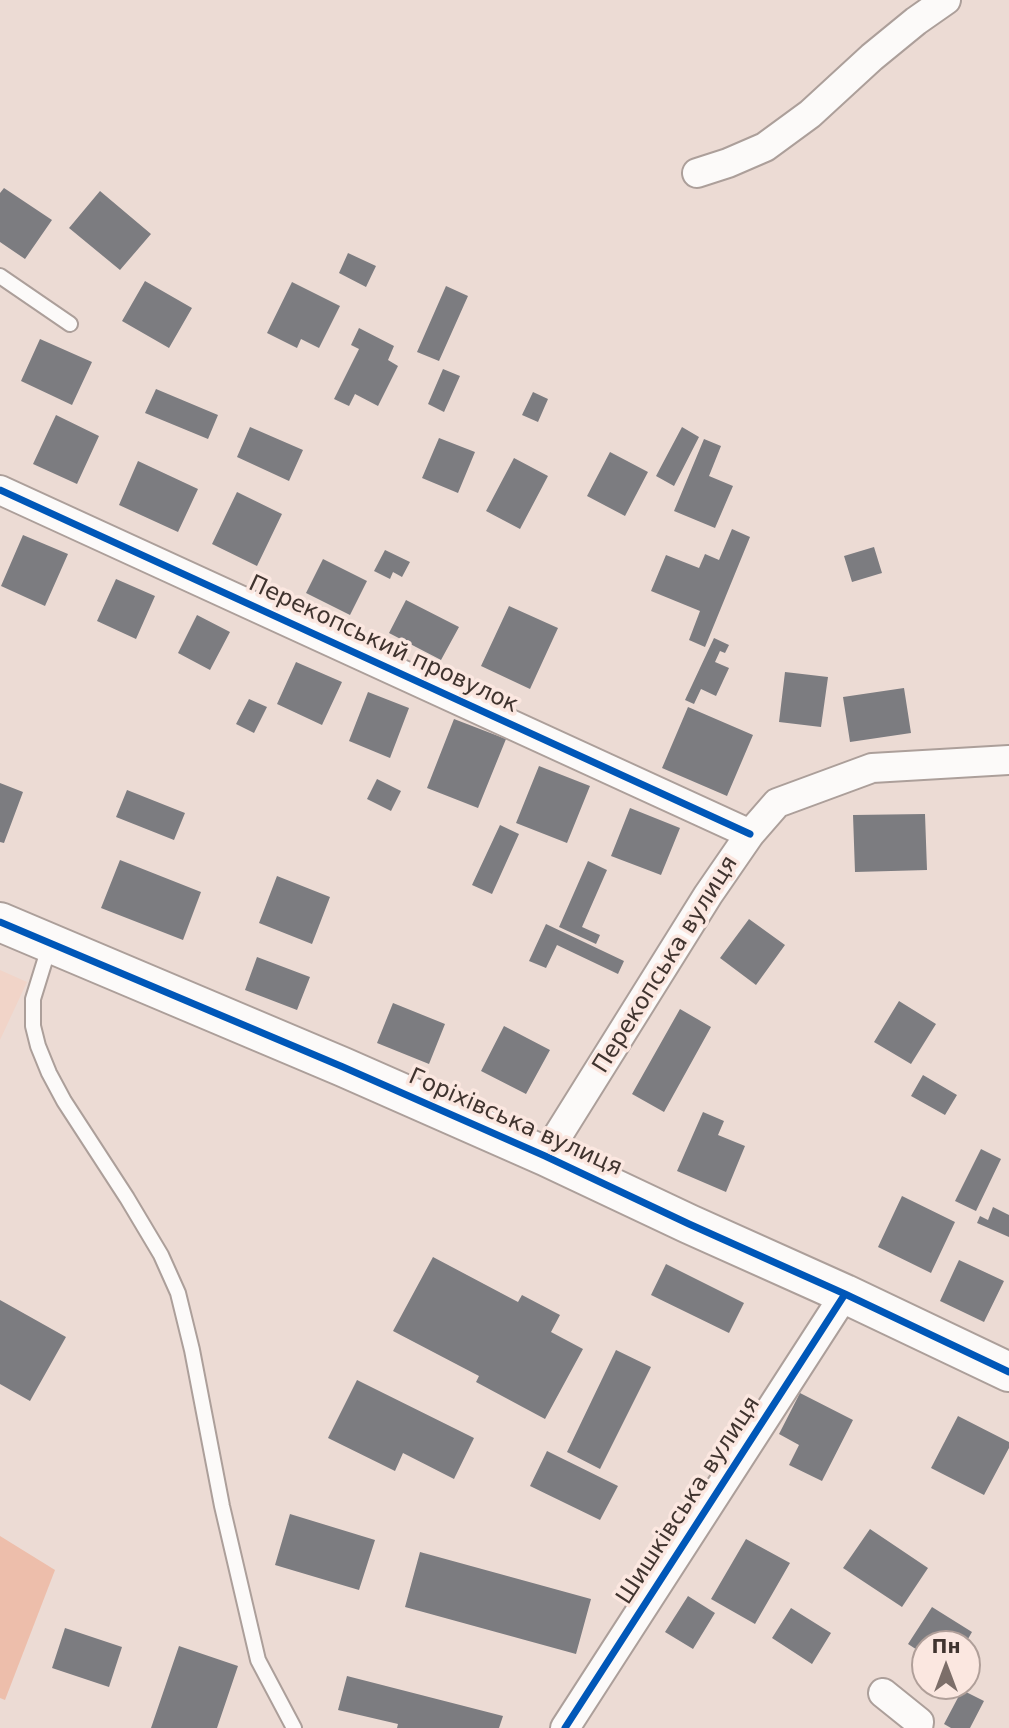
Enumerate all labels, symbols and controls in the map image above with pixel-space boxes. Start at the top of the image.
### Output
street label: Перекопський провулок [244,570,522,720]
street label: Перекопська вулиця [588,851,744,1079]
street label: Горіхівська вулиця [404,1064,626,1182]
street label: Шишківська вулиця [611,1392,767,1610]
north arrow [911,1630,981,1700]
text: Пн [931,1635,961,1657]

